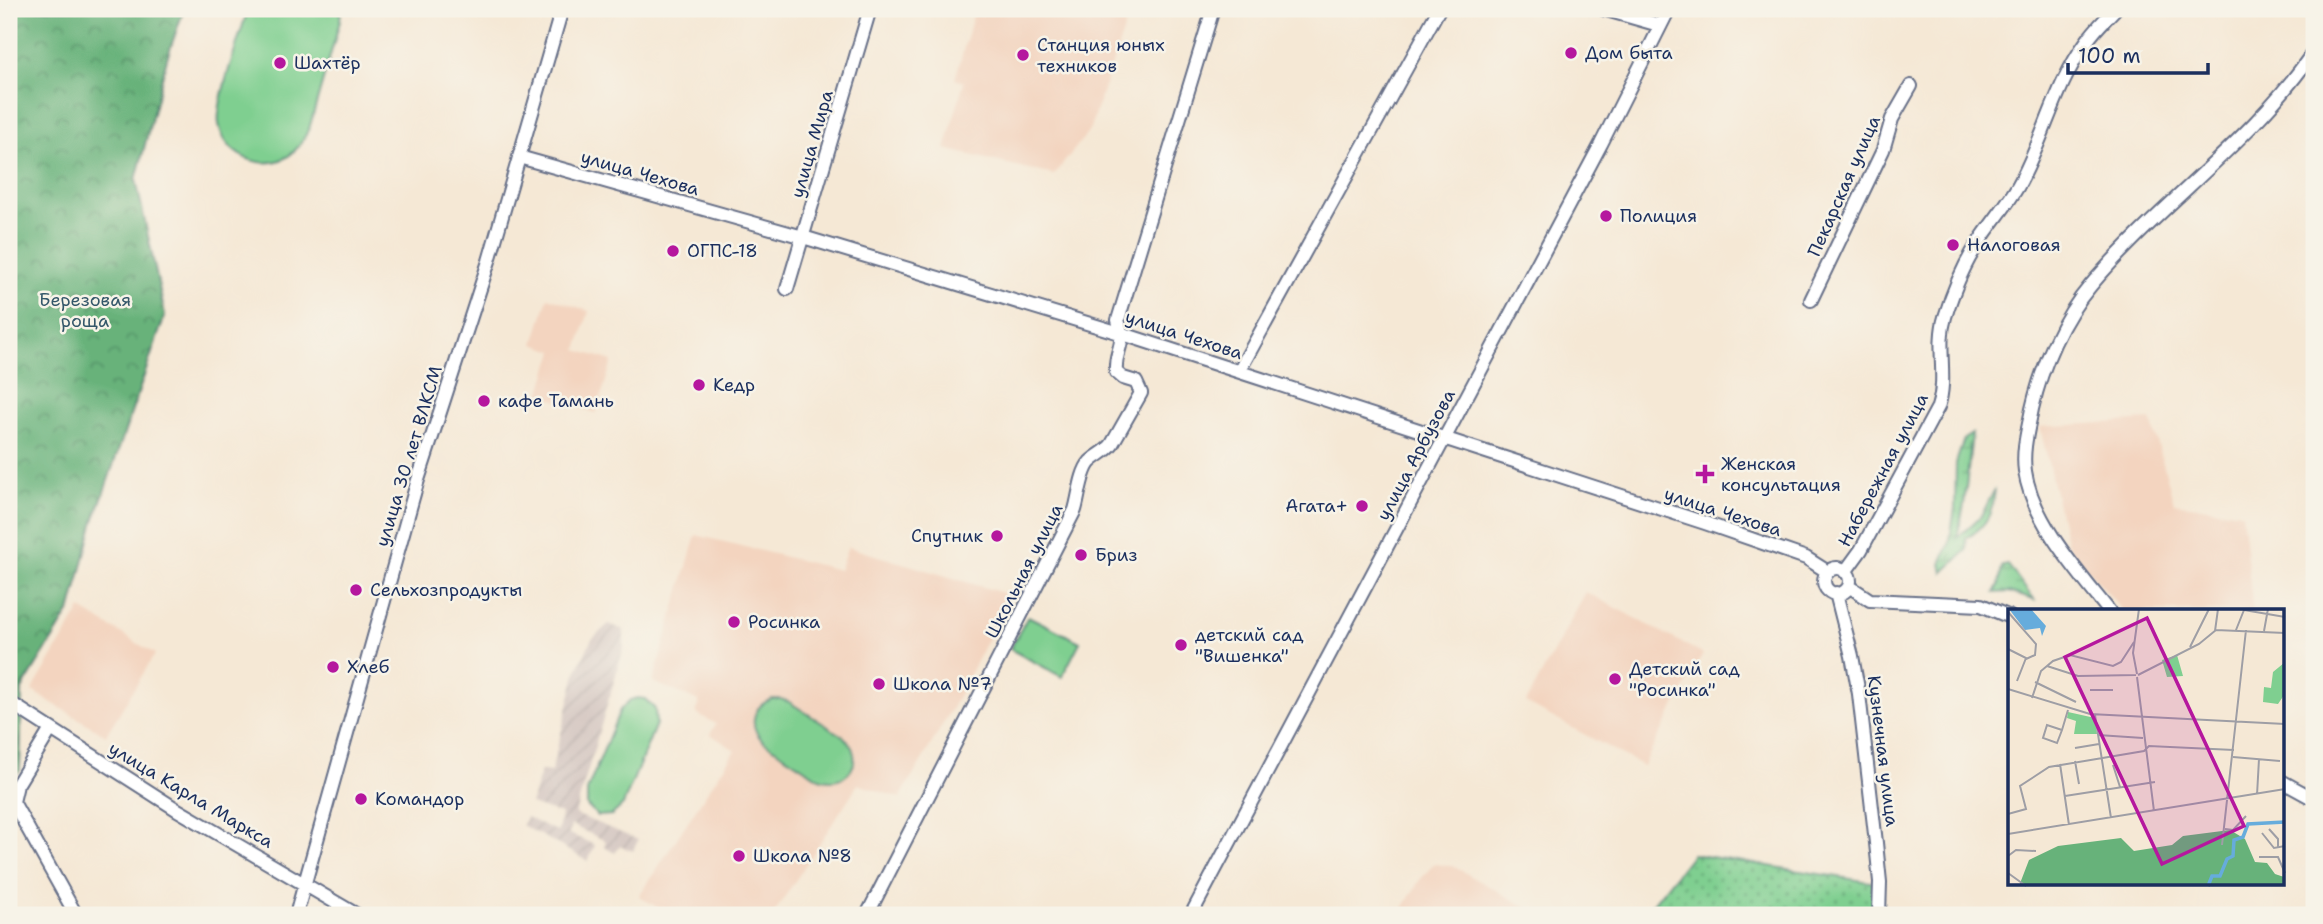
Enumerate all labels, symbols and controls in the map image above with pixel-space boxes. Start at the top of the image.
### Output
scale bar [2068,32,2208,76]
place label: Станция юных техников [1037,33,1165,78]
place label: Дом быта [1585,41,1673,65]
text: 100 m [2078,42,2141,70]
marker: Дом быта [1563,45,1579,61]
marker: Станция юных техников [1015,47,1031,63]
place label: Шахтёр [294,51,361,75]
marker: Шахтёр [272,55,288,71]
street label: улица Мира [785,87,839,201]
street label: Пекарская улица [1802,112,1886,260]
street label: улица Чехова [578,145,702,201]
place label: Полиция [1620,204,1697,228]
marker: Полиция [1598,208,1614,224]
place label: Налоговая [1967,233,2061,257]
marker: Налоговая [1945,237,1961,253]
place label: ОГПС-18 [687,239,758,263]
marker: ОГПС-18 [665,243,681,259]
park label: Березовая роща [39,288,131,333]
street label: улица Чехова [1122,305,1246,365]
street label: улица 30 лет ВЛКСМ [370,362,448,550]
place label: Кедр [713,373,755,397]
marker: Кедр [691,377,707,393]
street label: улица Арбузова [1371,385,1461,525]
place label: кафе Тамань [498,389,614,413]
street label: Набережная улица [1832,389,1934,551]
marker: кафе Тамань [476,393,492,409]
place label: Женская консультация [1721,452,1841,497]
marker: Женская консультация [1695,464,1715,484]
street label: улица Чехова [1661,482,1785,542]
place label: Агата+ [1285,494,1348,518]
marker: Агата+ [1354,498,1370,514]
street label: Школьная улица [980,500,1068,642]
place label: Спутник [911,524,983,548]
marker: Спутник [989,528,1005,544]
place label: Бриз [1095,543,1137,567]
marker: Бриз [1073,547,1089,563]
place label: Сельхозпродукты [370,578,522,602]
marker: Сельхозпродукты [348,582,364,598]
inset map [2008,609,2284,886]
place label: Росинка [748,610,820,634]
marker: Росинка [726,614,742,630]
place label: детский сад "Вишенка" [1195,623,1304,668]
marker: детский сад "Вишенка" [1173,637,1189,653]
place label: Хлеб [347,655,390,679]
place label: Детский сад "Росинка" [1629,657,1741,702]
marker: Хлеб [325,659,341,675]
marker: Детский сад "Росинка" [1607,671,1623,687]
place label: Школа №7 [893,672,992,696]
street label: Кузнечная улица [1862,674,1904,828]
marker: Школа №7 [871,676,887,692]
street label: улица Карла Маркса [104,736,278,854]
place label: Командор [375,787,464,811]
marker: Командор [353,791,369,807]
place label: Школа №8 [753,844,852,868]
marker: Школа №8 [731,848,747,864]

